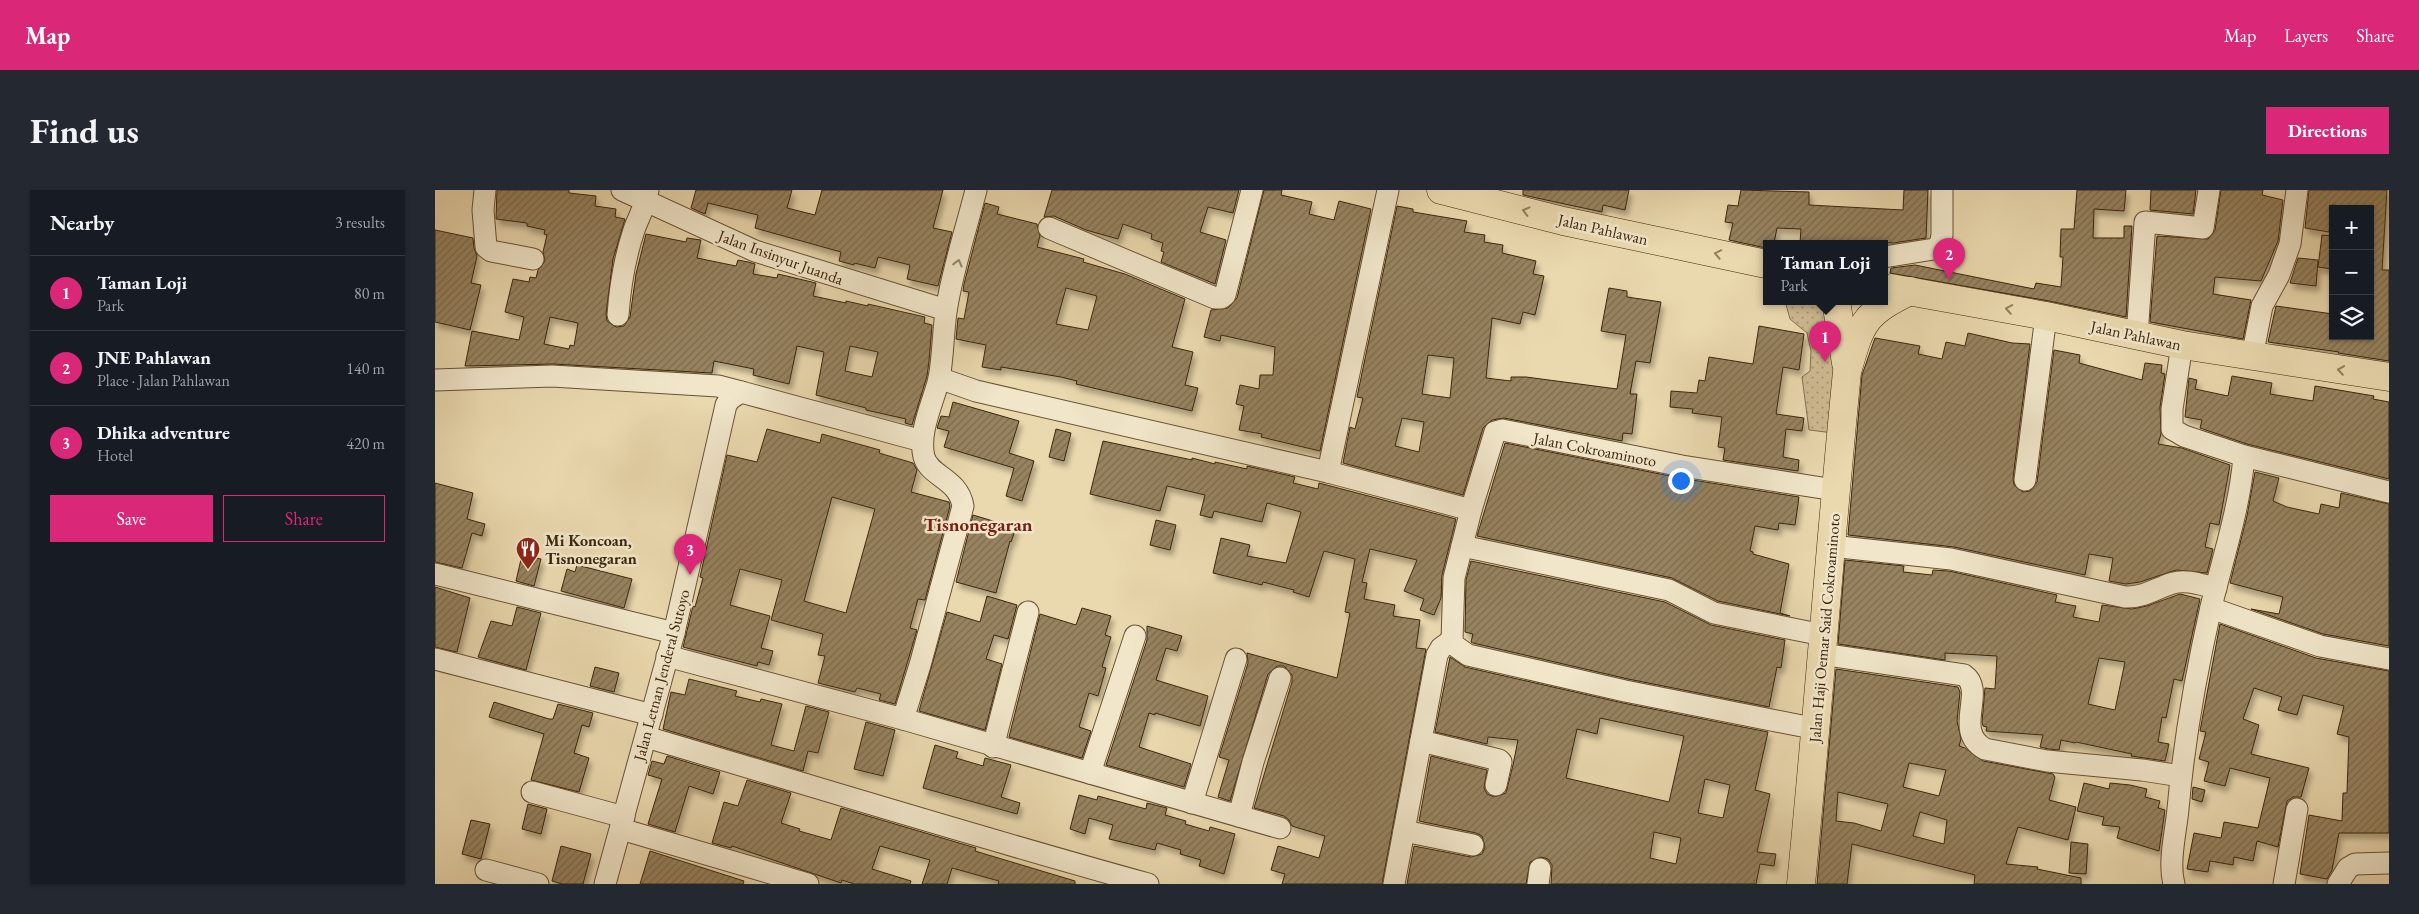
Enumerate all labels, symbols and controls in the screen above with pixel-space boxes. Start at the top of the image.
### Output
text: Map [25,20,70,51]
text: Map [2224,24,2256,47]
text: Layers [2284,24,2328,47]
text: Share [2356,24,2394,47]
button: Directions [2266,107,2389,154]
text: Find us [30,108,139,153]
map controls [2329,205,2374,340]
button: + [2329,205,2374,250]
one-way arrow [1521,206,1530,217]
street label: Jalan Pahlawan [1554,208,1651,250]
text: Nearby [50,209,114,236]
text: 3 results [335,212,385,233]
street label: Jalan Insinyur Juanda [714,224,847,290]
pin: 2 [1933,238,1965,279]
popup [1763,240,1888,305]
one-way arrow [1714,250,1723,260]
text: Taman Loji [1780,250,1871,275]
button: − [2329,250,2374,295]
one-way arrow [952,258,963,267]
text: Taman Loji [97,270,187,295]
text: Park [1780,275,1808,296]
text: 1 [62,283,70,304]
text: 80 m [354,283,385,304]
text: Park [97,295,124,316]
button: layers [2329,295,2374,340]
one-way arrow [2005,305,2013,315]
street label: Jalan Pahlawan [2087,315,2184,355]
pin: 1 [1809,321,1841,362]
text: JNE Pahlawan [97,345,211,370]
text: 2 [62,358,70,379]
text: 140 m [346,358,385,379]
one-way arrow [2336,366,2345,376]
text: Place · Jalan Pahlawan [97,370,230,391]
text: Dhika adventure [97,420,230,445]
street label: Jalan Cokroaminoto [1529,427,1658,472]
text: 3 [62,433,70,454]
text: 420 m [346,433,385,454]
text: Hotel [97,445,133,466]
your location [1668,468,1694,494]
button: Save [50,495,213,542]
button: Share [223,495,385,542]
district label: Tisnonegaran [923,512,1033,537]
street label: Jalan Haji Oemar Said Cokroaminoto [1804,512,1845,746]
place label: Mi Koncoan, Tisnonegaran [545,530,637,569]
pin: 3 [674,534,706,575]
restaurant icon: Mi Koncoan, Tisnonegaran [515,536,541,570]
street label: Jalan Letnan Jenderal Sutoyo [628,587,695,765]

